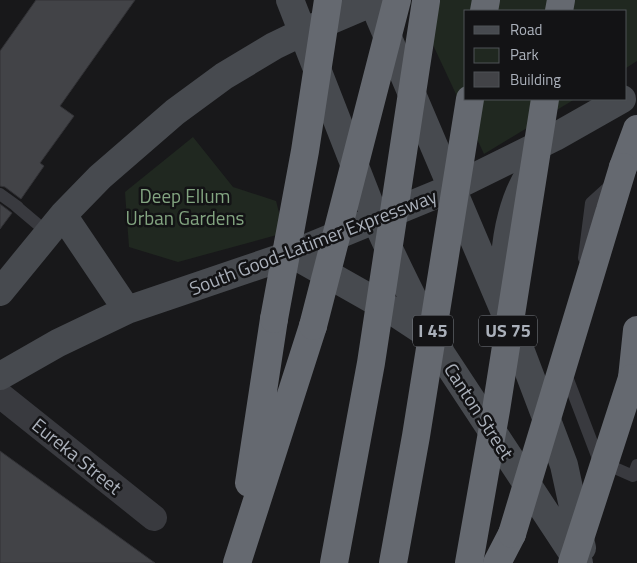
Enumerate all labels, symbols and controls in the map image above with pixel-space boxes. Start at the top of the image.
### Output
legend [464,10,627,100]
text: Road [510,18,542,41]
text: Park [510,43,539,66]
text: Building [510,68,561,91]
park label: Deep Ellum Urban Gardens [126,181,245,232]
street label: South Good-Latimer Expressway [185,181,441,302]
road number: I 45 [413,316,453,346]
road number: US 75 [479,316,537,346]
street label: Canton Street [437,357,522,465]
street label: Eureka Street [26,410,129,501]

